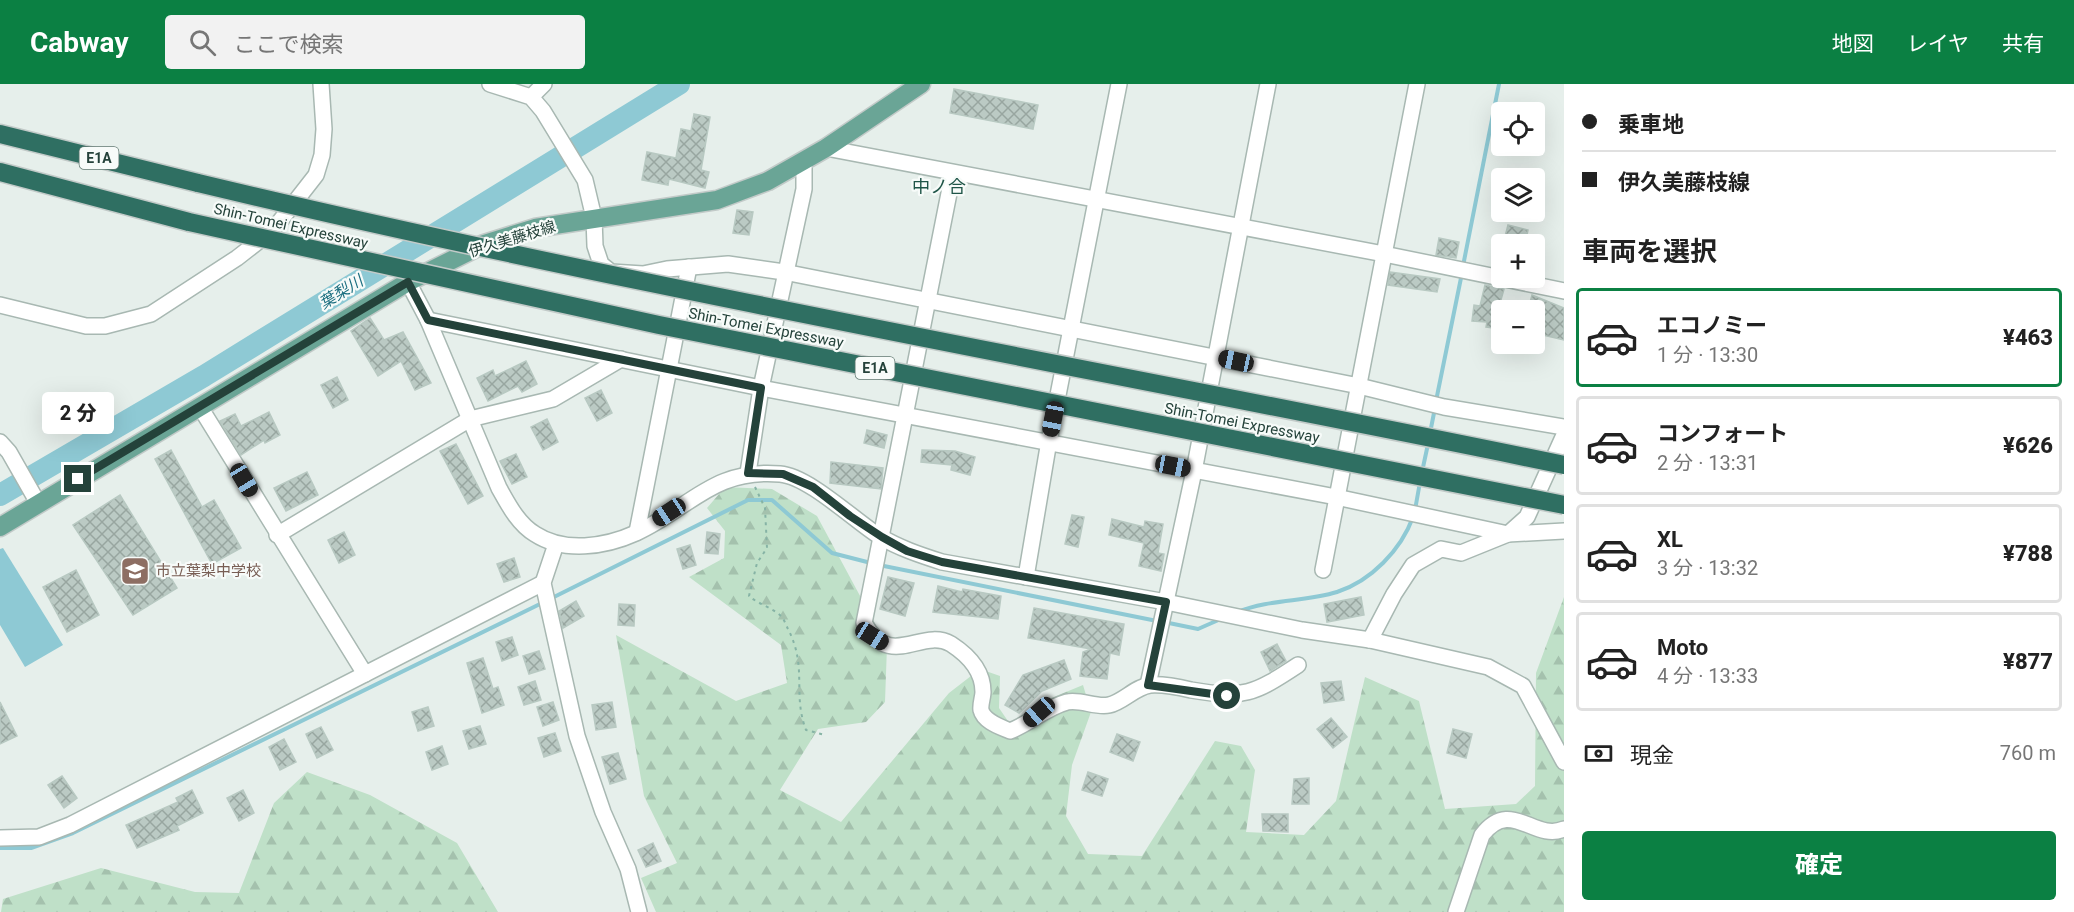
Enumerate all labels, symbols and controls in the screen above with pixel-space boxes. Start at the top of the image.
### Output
search box [165,15,585,69]
text: Cabway [30,26,129,59]
icon: search [186,26,219,59]
text: ここで検索 [234,32,344,57]
text: 地図 [1832,32,1874,56]
text: レイヤ [1907,32,1969,56]
text: 共有 [2002,32,2044,56]
map controls [1491,102,1545,354]
button: locate [1491,102,1545,156]
text: 乗車地 [1618,112,1684,137]
road number: E1A [80,147,118,169]
button: layers [1491,168,1545,222]
text: 伊久美藤枝線 [1618,170,1750,195]
district label: 中ノ合 [912,176,966,197]
street label: Shin-Tomei Expressway [212,199,370,253]
street label: 伊久美藤枝線 [466,217,558,261]
button: + [1491,234,1545,288]
text: 車両を選択 [1582,236,1717,268]
water label: 葉梨川 [316,270,368,313]
button: − [1491,300,1545,354]
street label: Shin-Tomei Expressway [687,304,845,352]
icon: car [1585,311,1639,365]
text: エコノミー [1657,313,1767,338]
text: ¥463 [2003,325,2053,350]
text: 1 分 · 13:30 [1657,343,1758,367]
car [1217,348,1255,374]
road number: E1A [856,357,894,379]
callout: 2 分 [42,392,114,434]
street label: Shin-Tomei Expressway [1163,399,1321,447]
car [1041,400,1065,438]
text: 2 分 [60,401,96,425]
icon: car [1585,419,1639,473]
text: コンフォート [1657,421,1788,446]
text: ¥626 [2003,433,2053,458]
text: 2 分 · 13:31 [1657,451,1758,475]
car [1154,454,1192,478]
car [227,460,261,500]
route end [64,465,91,492]
car [649,495,689,529]
icon: car [1585,527,1639,581]
text: XL [1657,527,1683,552]
text: ¥788 [2003,541,2053,566]
school or university icon: 市立葉梨中学校 [119,555,151,587]
text: 3 分 · 13:32 [1657,556,1758,580]
place label: 市立葉梨中学校 [156,562,261,580]
car [852,619,892,653]
icon: car [1585,635,1639,689]
text: Moto [1657,635,1708,660]
text: ¥877 [2003,649,2053,674]
text: 4 分 · 13:33 [1657,664,1758,688]
route start [1213,682,1240,709]
car [1020,693,1058,731]
icon: cash [1582,737,1615,770]
text: 760 m [2000,741,2056,765]
text: 現金 [1630,743,1674,768]
button: 確定 [1582,831,2056,900]

